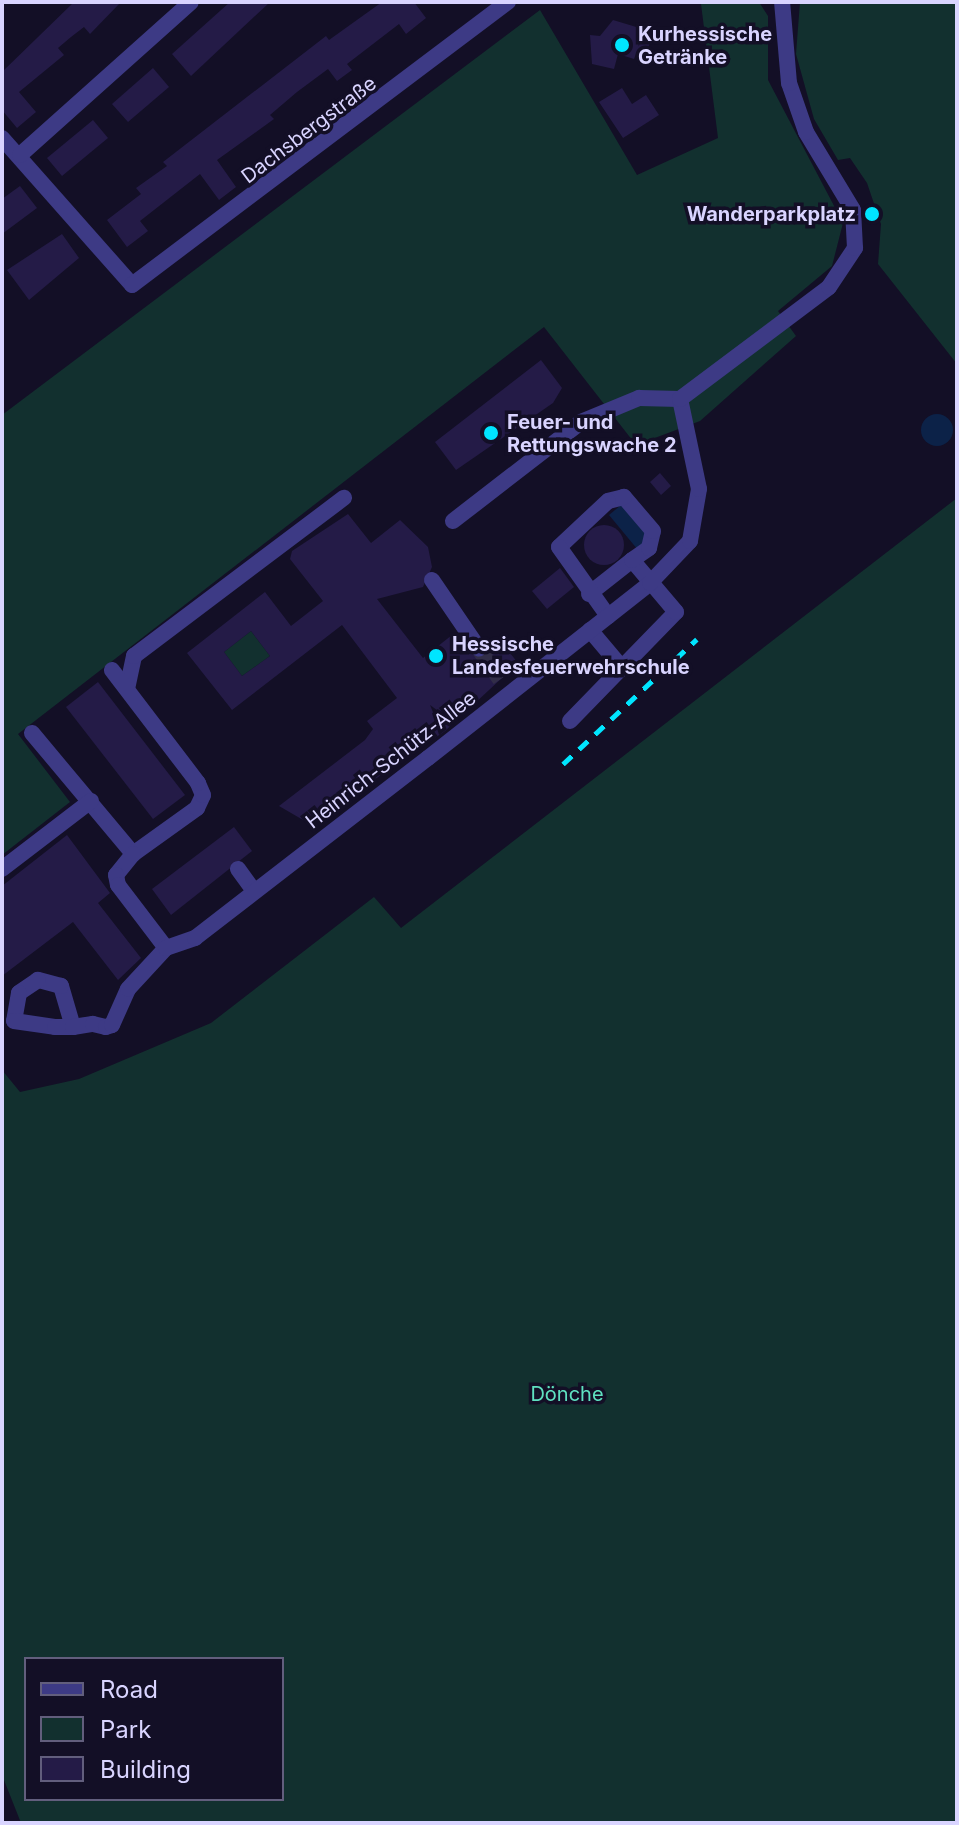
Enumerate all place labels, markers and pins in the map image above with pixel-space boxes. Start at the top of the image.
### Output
place label: Kurhessische Getränke [638,22,772,69]
marker: Kurhessische Getränke [613,36,631,54]
place label: Wanderparkplatz [687,202,856,226]
marker: Wanderparkplatz [863,205,881,223]
place label: Feuer- und Rettungswache 2 [507,410,677,457]
marker: Feuer- und Rettungswache 2 [482,424,500,442]
place label: Hessische Landesfeuerwehrschule [452,632,690,679]
marker: Hessische Landesfeuerwehrschule [427,647,445,665]

